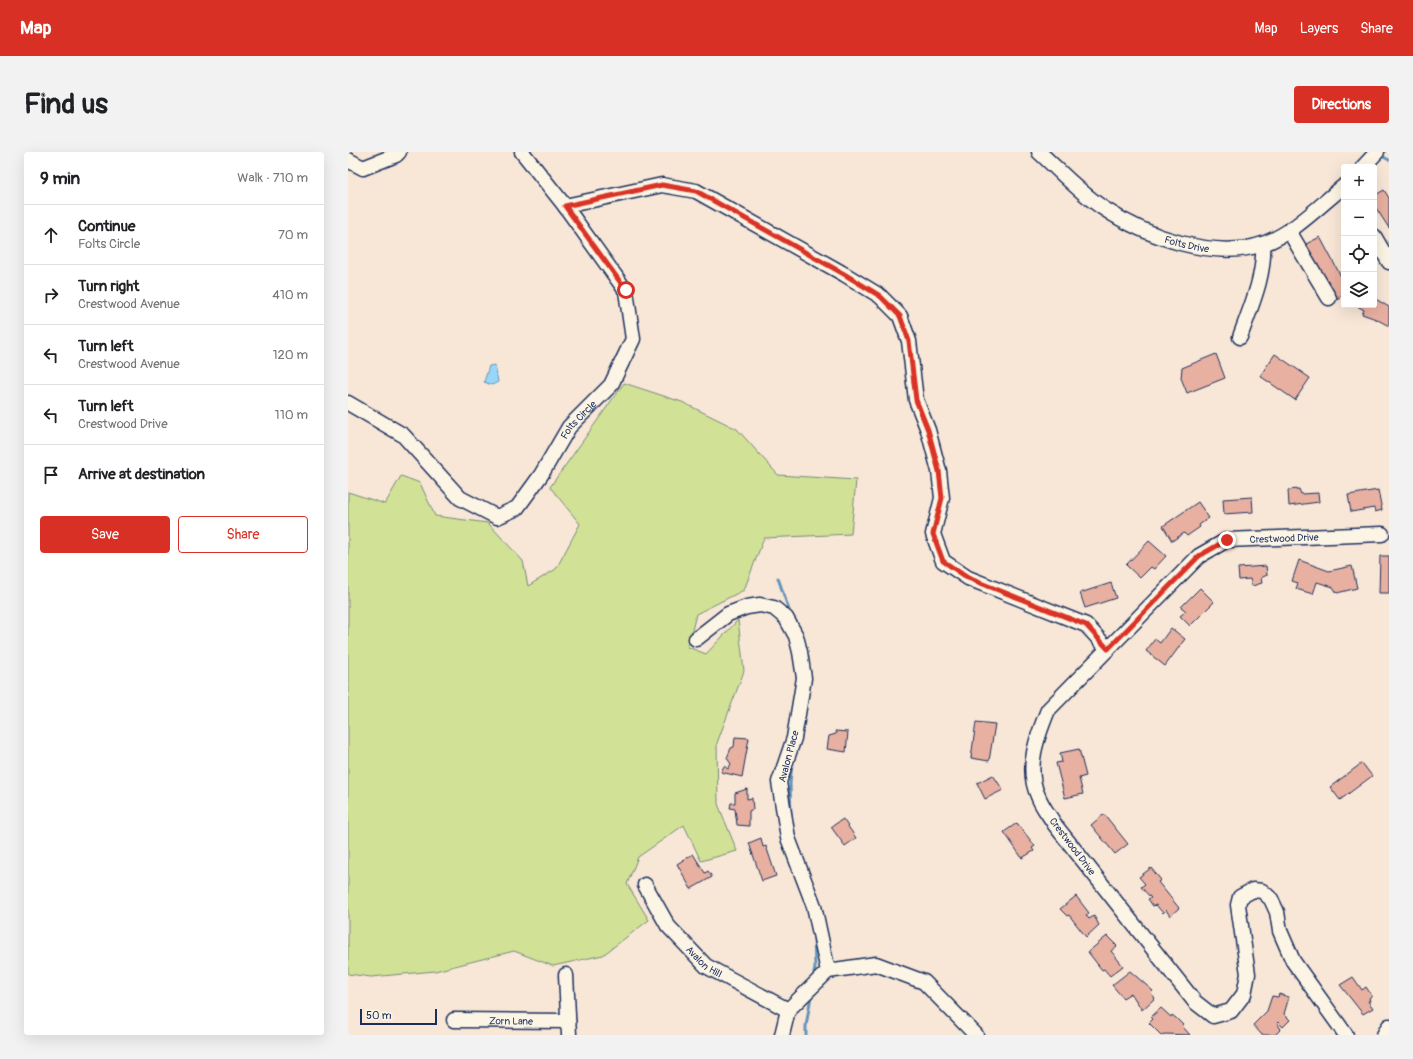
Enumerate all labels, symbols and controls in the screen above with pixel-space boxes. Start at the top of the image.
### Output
text: Map [20,16,51,40]
text: Map [1255,20,1278,37]
text: Layers [1300,20,1338,37]
text: Share [1360,20,1393,37]
button: Directions [1294,86,1389,123]
text: Find us [24,87,108,122]
map controls [1341,164,1377,308]
button: + [1341,164,1377,200]
text: 9 min [40,168,80,189]
text: Walk · 710 m [237,170,308,186]
button: − [1341,200,1377,236]
text: Continue [78,217,136,236]
icon: ahead [40,224,62,246]
text: 70 m [278,227,308,243]
street label: Folts Drive [1163,234,1210,255]
text: Folts Circle [78,236,140,252]
button: locate [1341,236,1377,272]
button: layers [1341,272,1377,308]
text: Turn right [78,277,139,296]
route start [617,281,635,299]
icon: right [40,284,62,306]
text: 410 m [272,287,308,303]
text: Crestwood Avenue [78,296,180,312]
text: Turn left [78,337,134,356]
icon: left [40,344,62,366]
text: 120 m [272,347,308,363]
text: Crestwood Avenue [78,356,180,372]
text: Turn left [78,397,134,416]
street label: Folts Circle [558,398,599,441]
icon: left [40,404,62,426]
text: 110 m [275,407,308,423]
text: Crestwood Drive [78,416,168,432]
icon: arrive [40,464,62,486]
text: Arrive at destination [78,465,205,484]
button: Save [40,516,170,553]
button: Share [178,516,308,553]
route end [1218,531,1236,549]
street label: Crestwood Drive [1249,531,1319,546]
street label: Avalon Place [776,729,802,783]
street label: Crestwood Drive [1047,815,1098,878]
street label: Avalon Hill [683,944,724,980]
scale bar [360,1007,437,1026]
text: 50 m [366,1009,392,1022]
street label: Zorn Lane [489,1015,533,1028]

